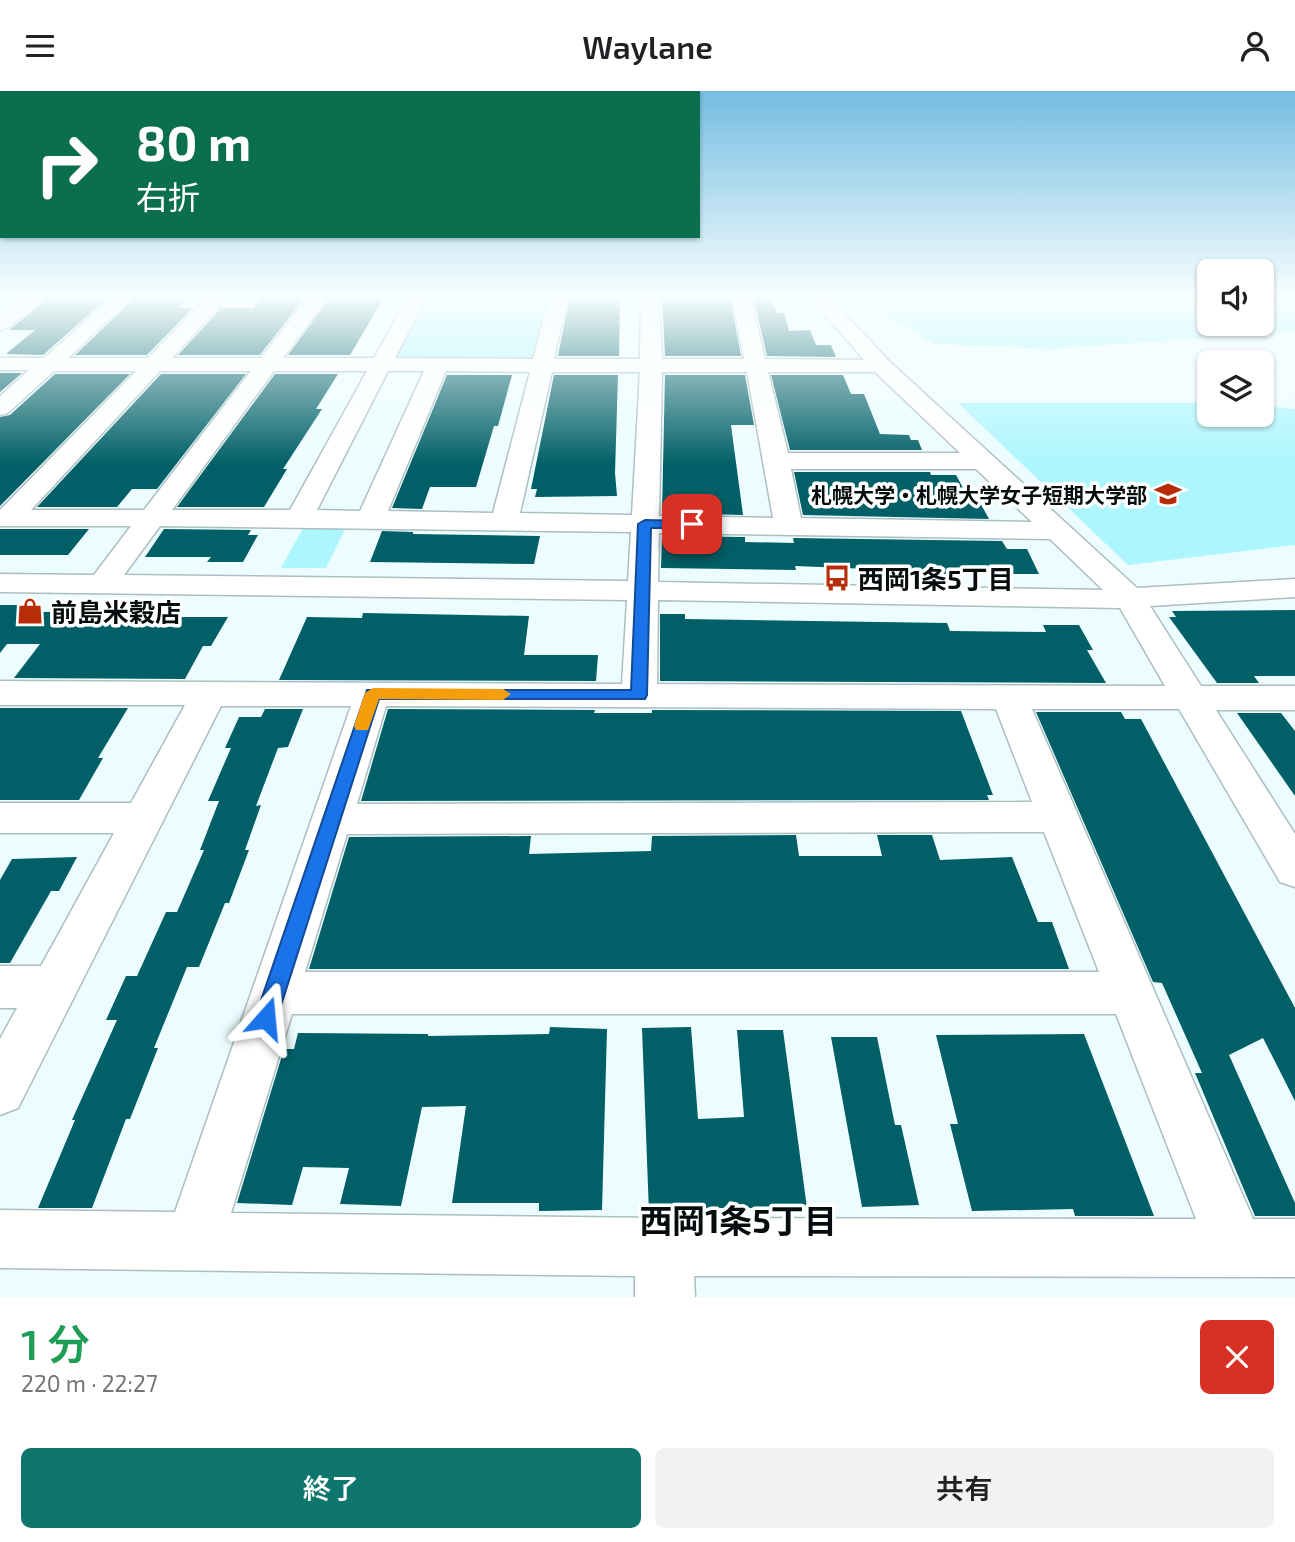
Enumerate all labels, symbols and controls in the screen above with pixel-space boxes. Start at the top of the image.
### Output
icon: menu [21,27,59,65]
text: Waylane [582,27,713,65]
icon: person [1236,27,1274,65]
text: 80 m [136,112,251,171]
icon: right [21,119,112,210]
text: 右折 [136,177,200,215]
map controls [1197,259,1274,427]
button: sound [1197,259,1274,336]
button: layers [1197,350,1274,427]
school or university icon: 札幌大学・札幌大学女子短期大学部 [1153,479,1183,509]
place label: 札幌大学・札幌大学女子短期大学部 [811,482,1147,507]
pin [662,494,722,554]
icon: arrive [673,505,711,543]
bus stop icon: 西岡1条5丁目 [822,563,852,593]
place label: 西岡1条5丁目 [858,563,1014,594]
shop icon: 前島米穀店 [15,596,45,626]
place label: 前島米穀店 [51,596,181,627]
position arrow [229,981,303,1055]
district label: 西岡1条5丁目 [639,1200,837,1240]
text: 1 分 [21,1318,90,1368]
button: close [1200,1320,1274,1394]
text: 220 m · 22:27 [21,1369,158,1397]
button: 終了 [21,1448,641,1528]
button: 共有 [655,1448,1274,1528]

